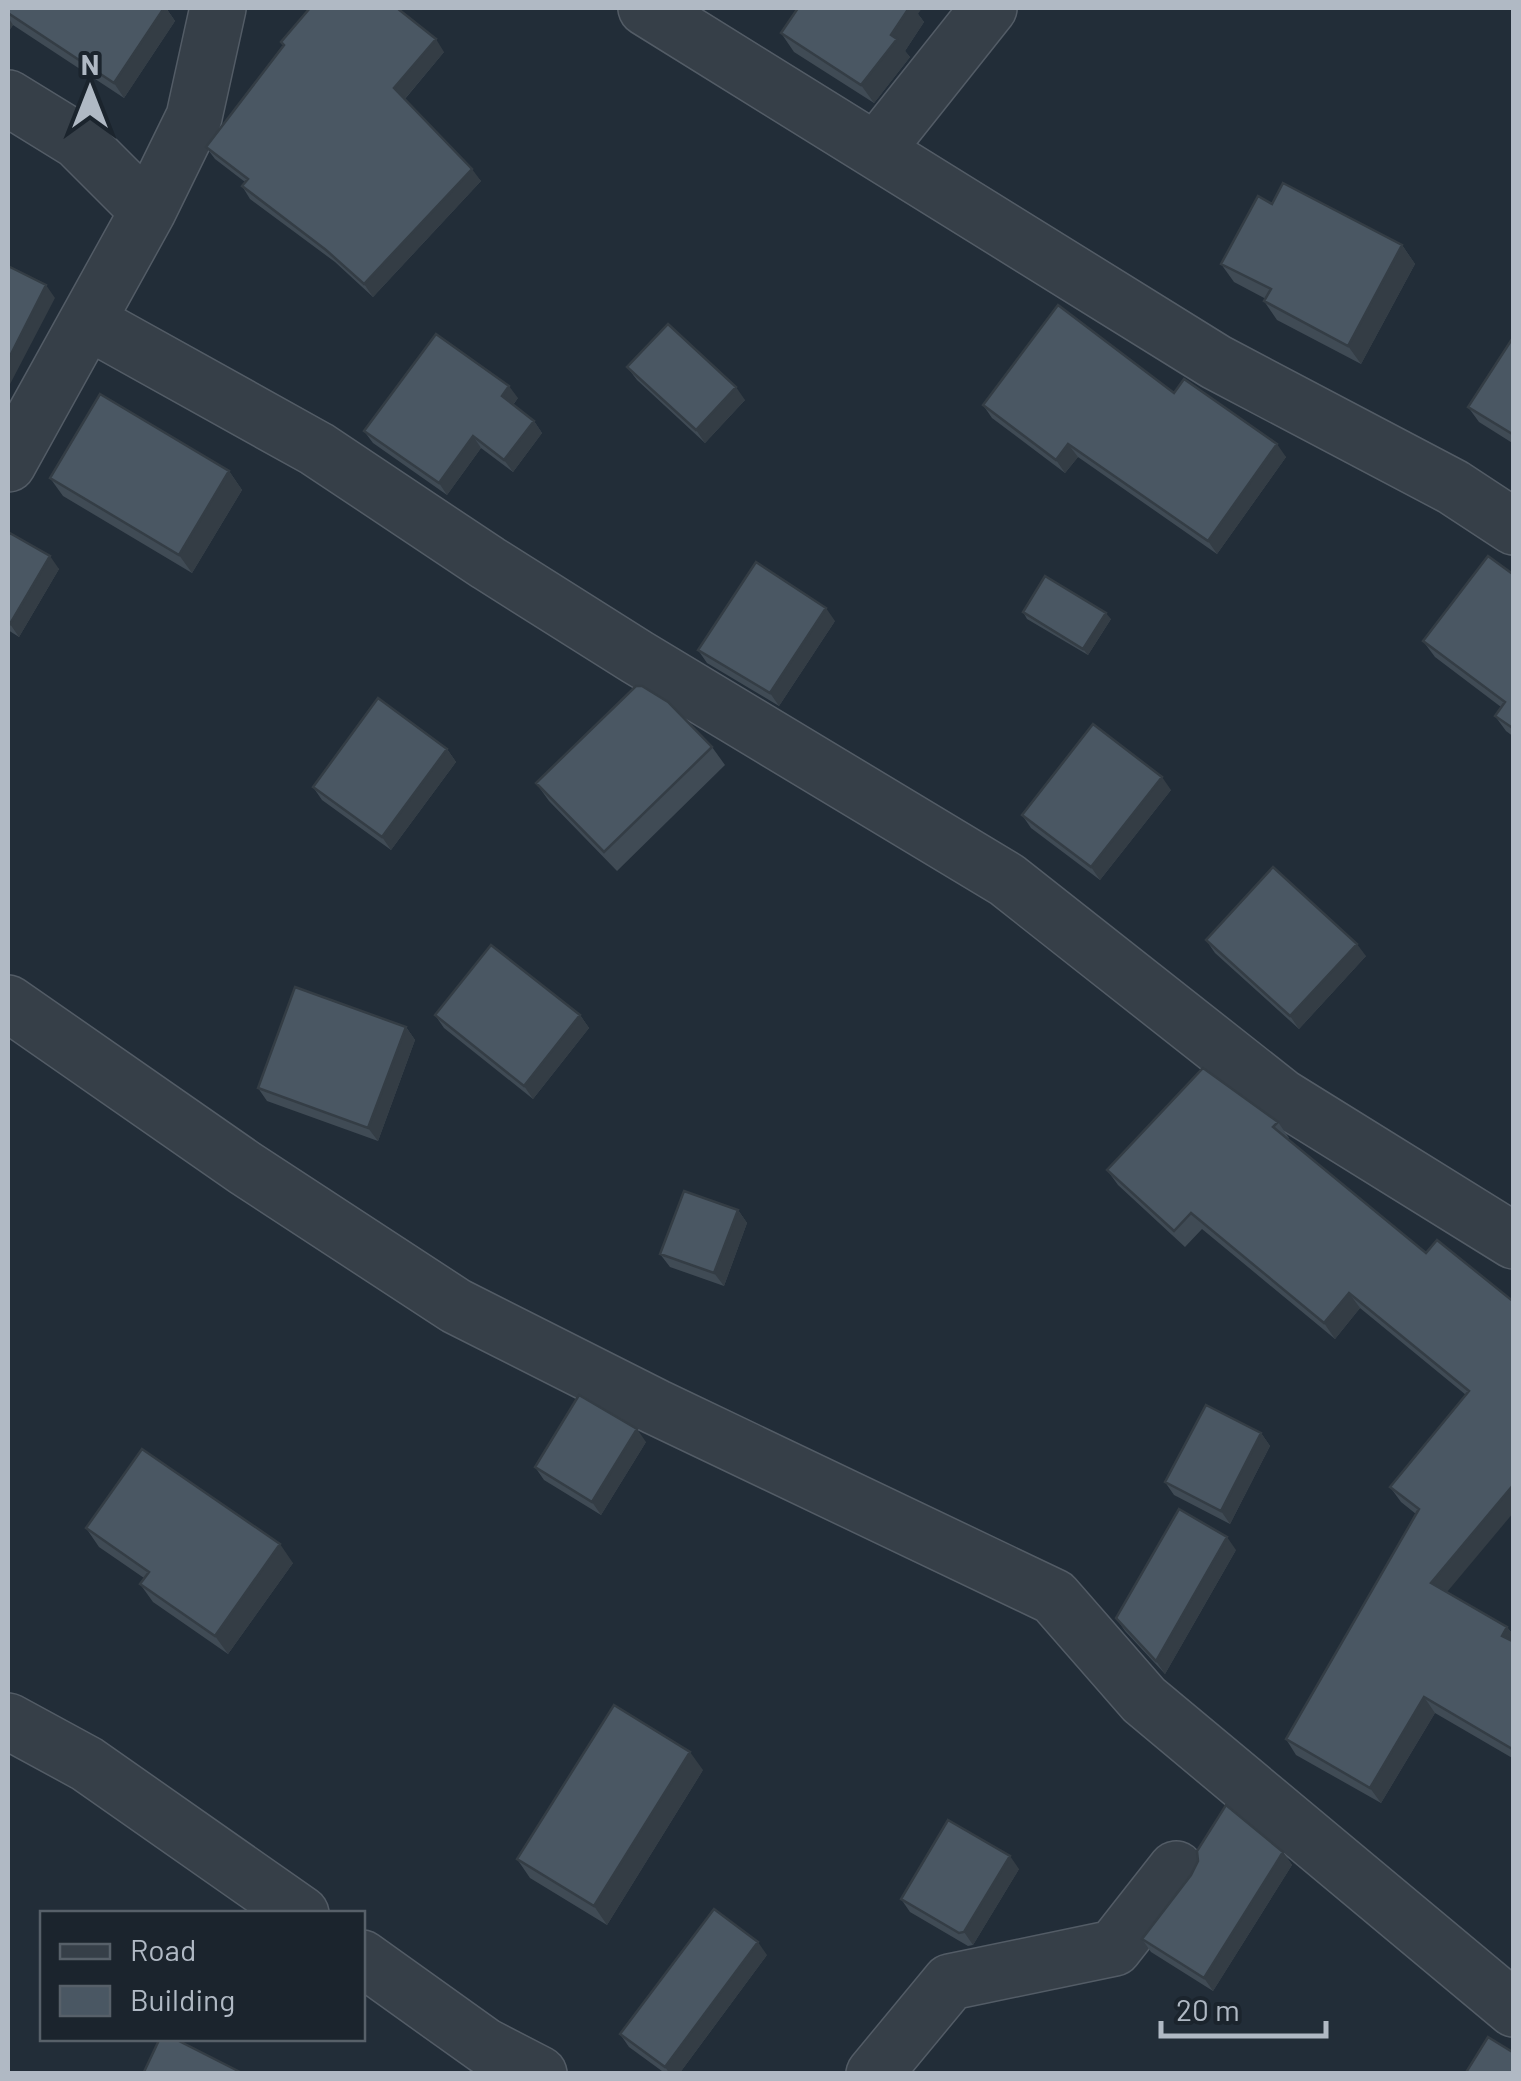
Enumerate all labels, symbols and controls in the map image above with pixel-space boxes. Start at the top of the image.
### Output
north arrow [40,40,140,140]
text: N [81,47,99,81]
legend [40,1911,365,2041]
text: Road [130,1931,196,1967]
scale bar [1161,1976,1326,2038]
text: Building [130,1981,235,2017]
text: 20 m [1176,1991,1240,2027]

